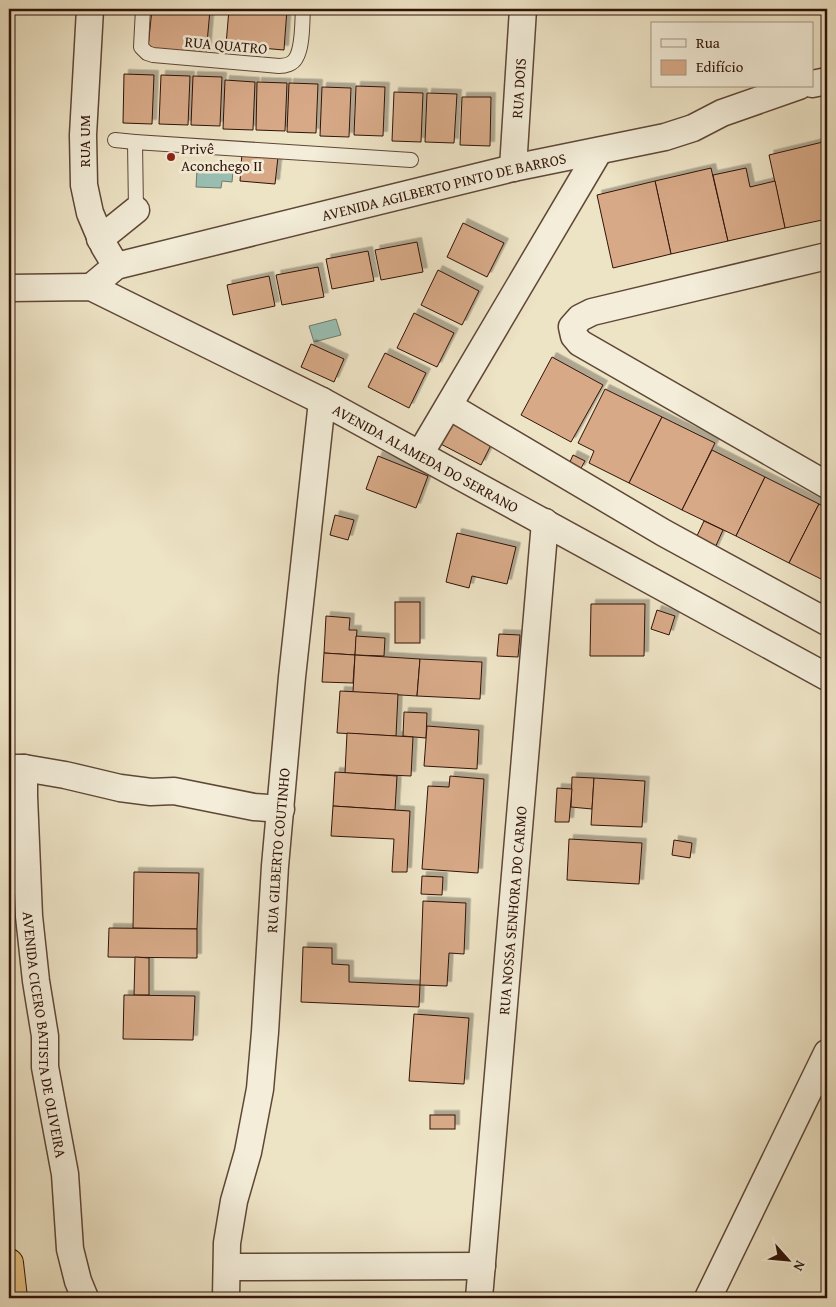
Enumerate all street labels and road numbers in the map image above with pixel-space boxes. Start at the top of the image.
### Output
street label: RUA QUATRO [184,31,268,59]
street label: RUA DOIS [506,57,530,119]
street label: RUA UM [74,115,95,167]
street label: AVENIDA AGILBERTO PINTO DE BARROS [319,147,568,225]
street label: AVENIDA ALAMEDA DO SERRANO [329,398,523,517]
street label: RUA GILBERTO COUTINHO [260,767,294,933]
street label: RUA NOSSA SENHORA DO CARMO [493,805,531,1016]
street label: AVENIDA CICERO BATISTA DE OLIVEIRA [18,911,72,1159]

